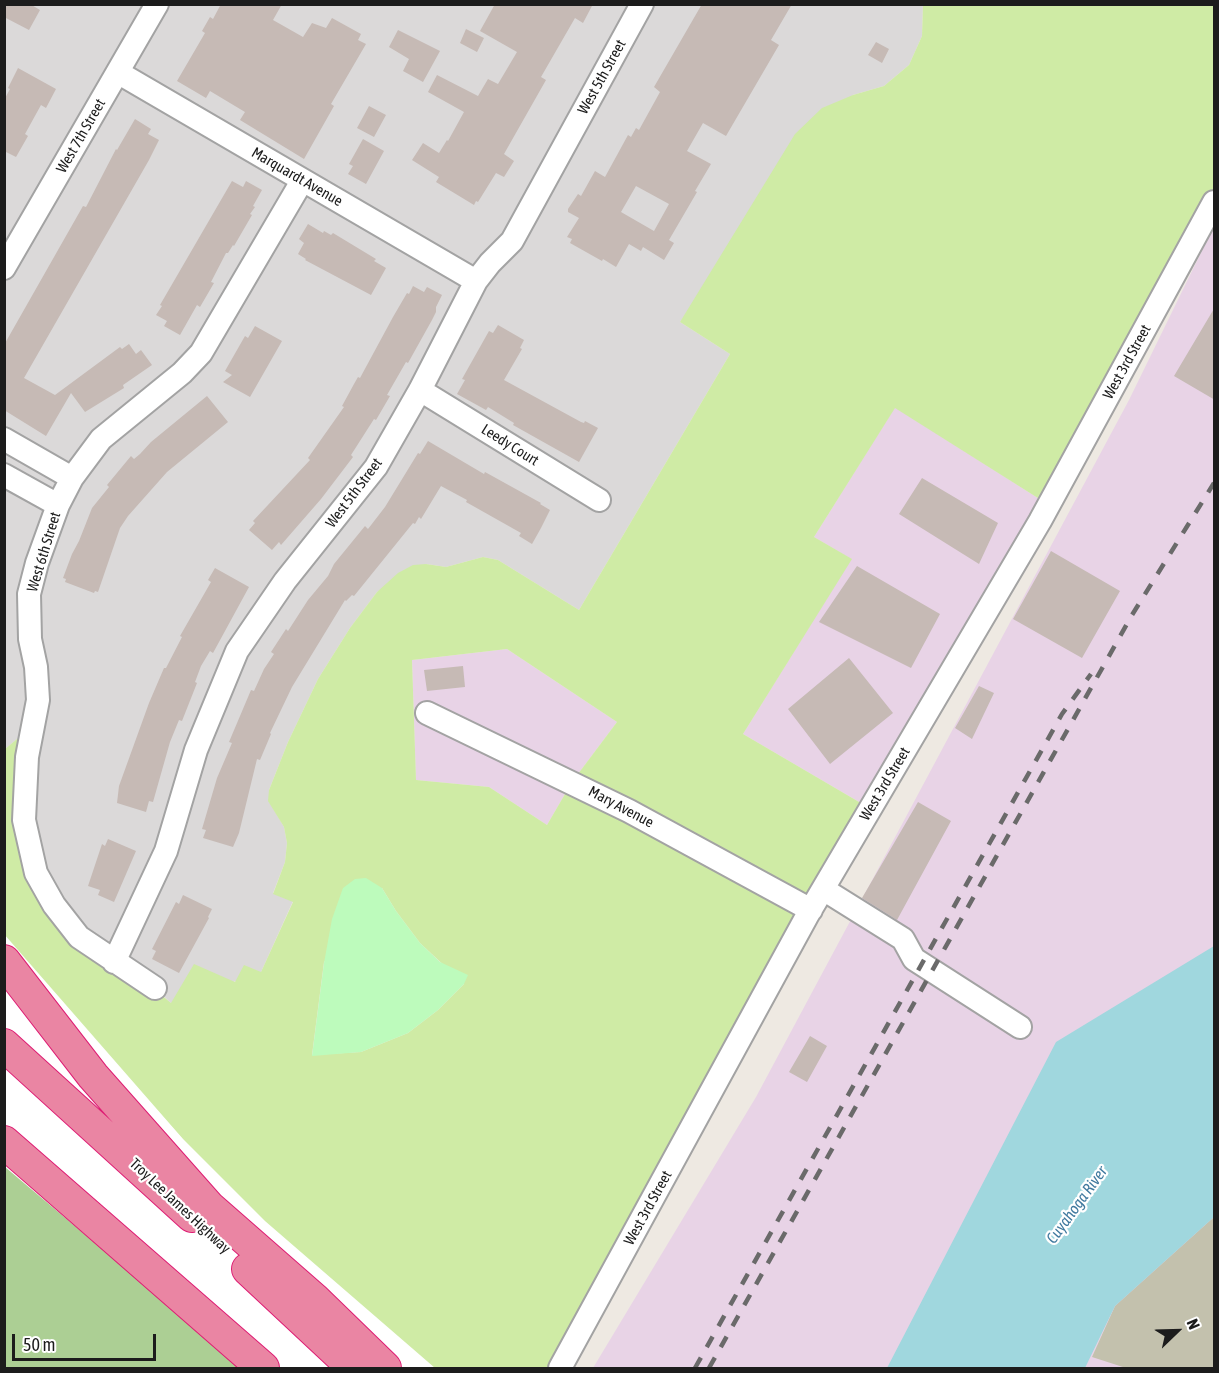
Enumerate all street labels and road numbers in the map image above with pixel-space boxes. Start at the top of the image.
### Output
street label: West 5th Street [574,37,630,117]
street label: West 7th Street [53,96,109,176]
street label: Marquardt Avenue [248,144,346,210]
street label: West 3rd Street [1099,322,1155,402]
street label: Leedy Court [478,420,542,470]
street label: West 5th Street [322,455,386,531]
street label: West 6th Street [23,510,65,594]
street label: West 3rd Street [856,744,914,824]
street label: Mary Avenue [585,782,657,832]
street label: Troy Lee James Highway [126,1155,234,1257]
street label: West 3rd Street [620,1168,676,1248]

